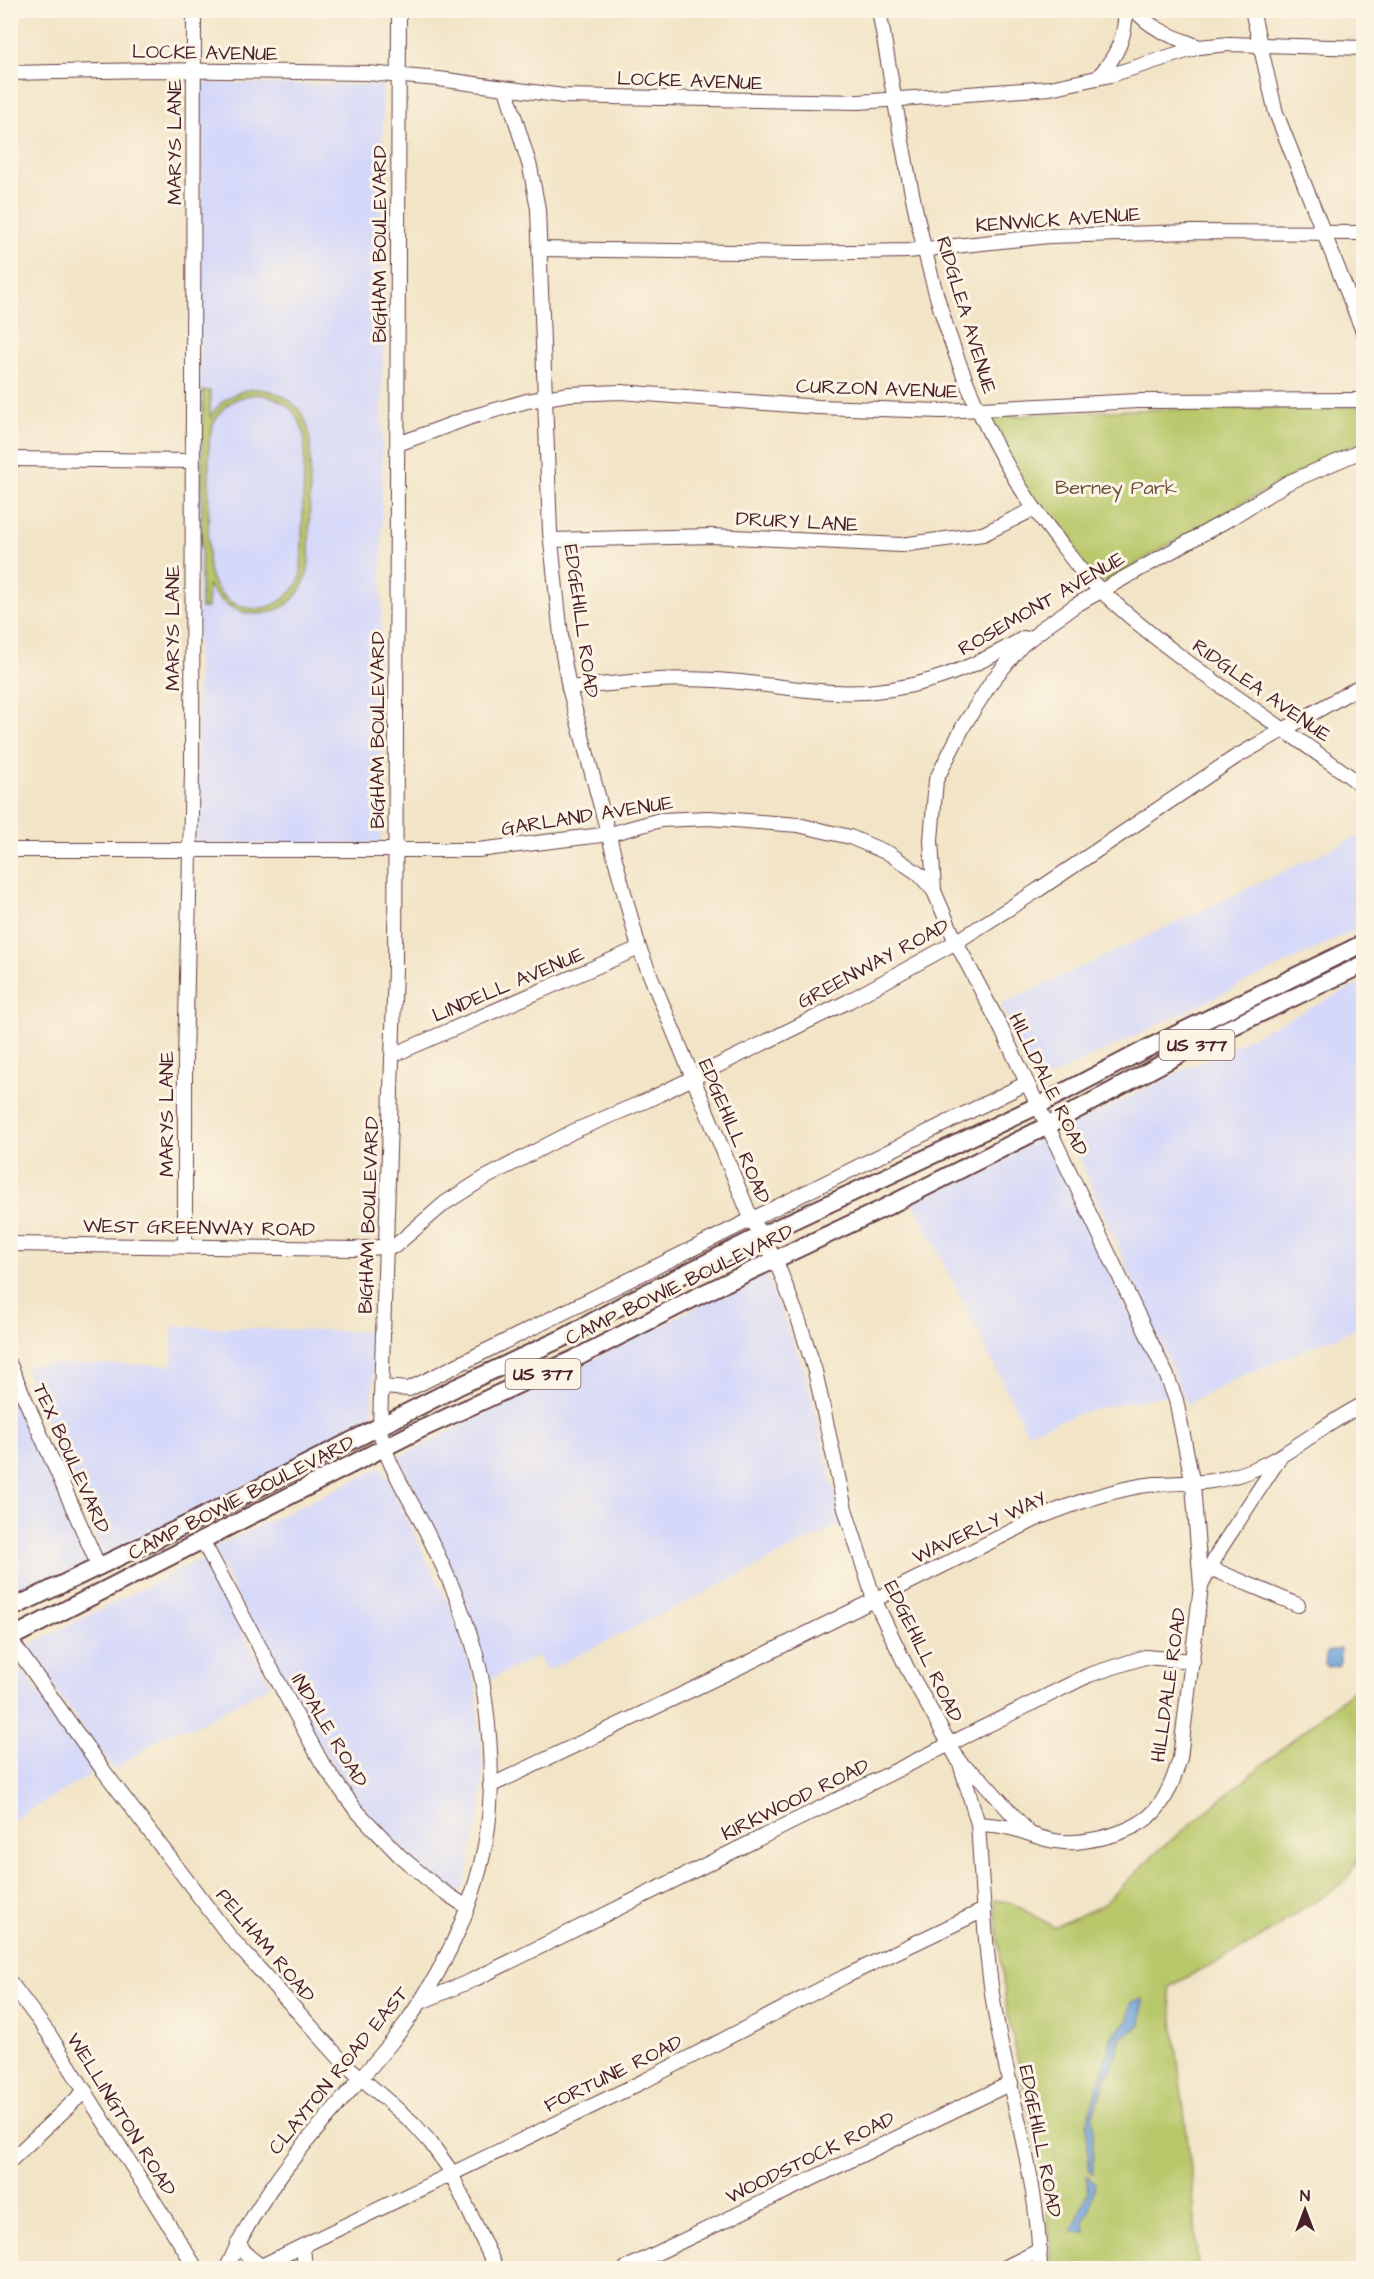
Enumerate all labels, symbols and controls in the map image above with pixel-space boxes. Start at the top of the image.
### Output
street label: LOCKE AVENUE [132,38,278,68]
street label: LOCKE AVENUE [616,64,764,98]
street label: MARYS LANE [161,79,189,205]
street label: BIGHAM BOULEVARD [366,145,394,343]
street label: KENWICK AVENUE [975,200,1142,240]
street label: RIDGLEA AVENUE [929,233,1003,398]
street label: CURZON AVENUE [795,372,959,406]
park label: Berney Park [1055,474,1177,503]
street label: DRURY LANE [735,505,859,539]
street label: EDGEHILL ROAD [556,543,606,700]
street label: ROSEMONT AVENUE [953,545,1130,663]
street label: MARYS LANE [159,565,187,691]
street label: BIGHAM BOULEVARD [364,631,392,829]
street label: RIDGLEA AVENUE [1186,632,1337,749]
street label: GARLAND AVENUE [499,789,675,843]
street label: GREENWAY ROAD [793,912,954,1016]
street label: LINDELL AVENUE [428,940,589,1030]
street label: HILLDALE ROAD [1001,1008,1095,1161]
road number: US 377 [1160,1030,1234,1060]
street label: MARYS LANE [153,1051,181,1177]
street label: EDGEHILL ROAD [691,1055,777,1208]
street label: BIGHAM BOULEVARD [352,1116,386,1314]
street label: WEST GREENWAY ROAD [83,1212,315,1244]
street label: CAMP BOWIE BOULEVARD [561,1217,798,1352]
road number: US 377 [506,1359,580,1389]
street label: TEX BOULEVARD [25,1379,117,1538]
street label: CAMP BOWIE BOULEVARD [123,1428,360,1567]
street label: WAVERLY WAY [908,1484,1051,1571]
street label: EDGEHILL ROAD [877,1576,970,1727]
street label: HILLDALE ROAD [1144,1606,1194,1764]
street label: INDALE ROAD [284,1668,374,1793]
street label: KIRKWOOD ROAD [717,1752,874,1848]
street label: PELHAM ROAD [209,1882,321,2009]
street label: CLAYTON ROAD EAST [262,1980,416,2161]
street label: WELLINGTON ROAD [60,2028,183,2202]
street label: FORTUNE ROAD [539,2028,687,2120]
street label: EDGEHILL ROAD [1012,2063,1069,2220]
street label: WOODSTOCK ROAD [721,2105,900,2211]
north arrow [1275,2180,1335,2240]
text: N [1300,2185,1310,2207]

